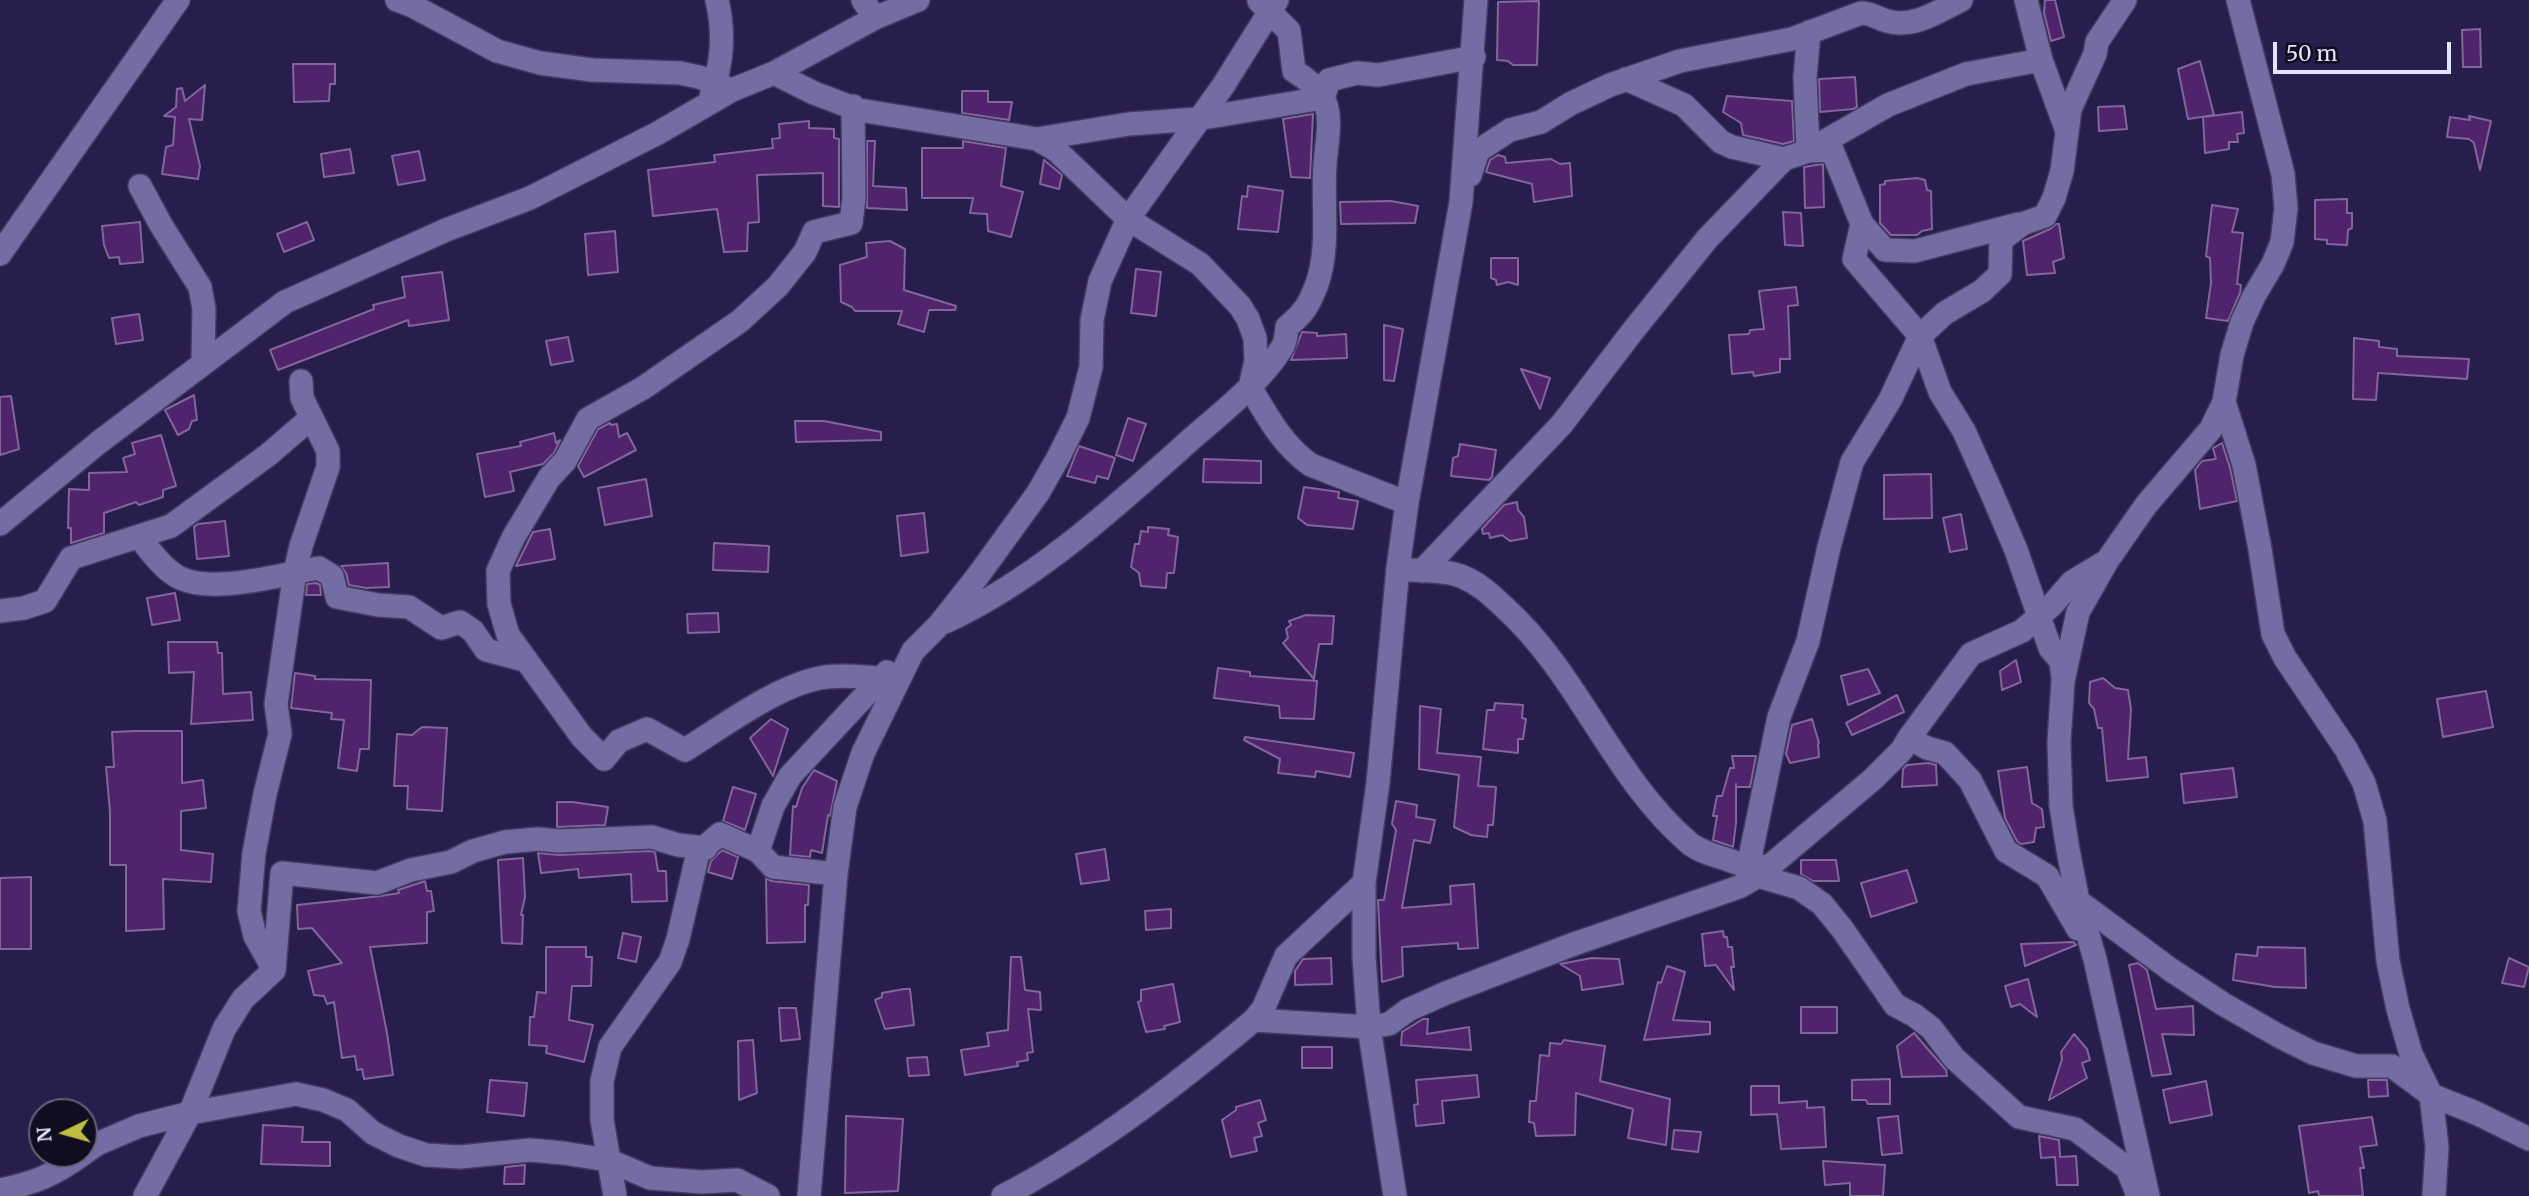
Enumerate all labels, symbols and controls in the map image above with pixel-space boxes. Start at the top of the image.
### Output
scale bar [2277,28,2456,72]
text: 50 m [2286,40,2337,67]
north arrow [28,1098,98,1168]
text: N [31,1126,57,1143]

